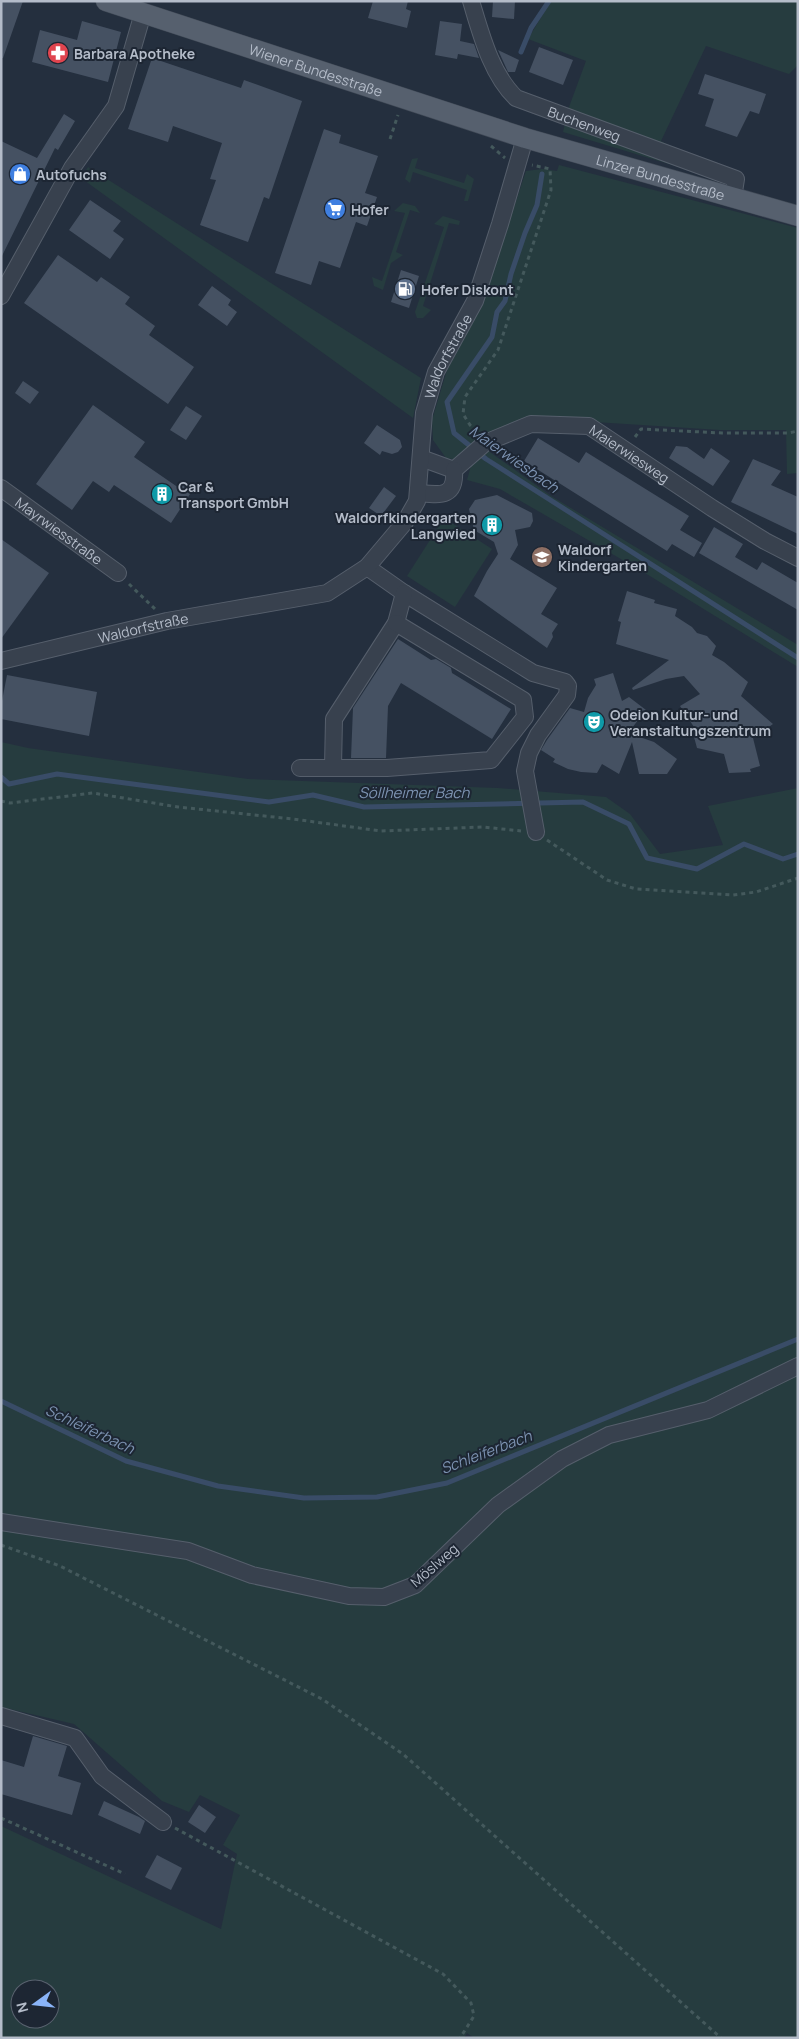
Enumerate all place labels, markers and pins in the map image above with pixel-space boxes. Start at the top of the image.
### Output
pharmacy icon: Barbara Apotheke [46,41,70,65]
place label: Barbara Apotheke [74,44,195,63]
shop icon: Autofuchs [8,162,32,186]
place label: Autofuchs [36,165,107,184]
supermarket icon: Hofer [323,197,347,221]
place label: Hofer [351,200,389,219]
fuel station icon: Hofer Diskont [393,277,417,301]
place label: Hofer Diskont [421,280,514,299]
place label: Car & Transport GmbH [178,477,289,512]
building icon: Car & Transport GmbH [150,482,174,506]
place label: Waldorfkindergarten Langwied [335,508,476,543]
building icon: Waldorfkindergarten Langwied [480,513,504,537]
place label: Waldorf Kindergarten [558,540,647,575]
school or university icon: Waldorf Kindergarten [530,545,554,569]
place label: Odeion Kultur- und Veranstaltungszentrum [610,705,771,740]
theatre icon: Odeion Kultur- und Veranstaltungszentrum [582,710,606,734]

